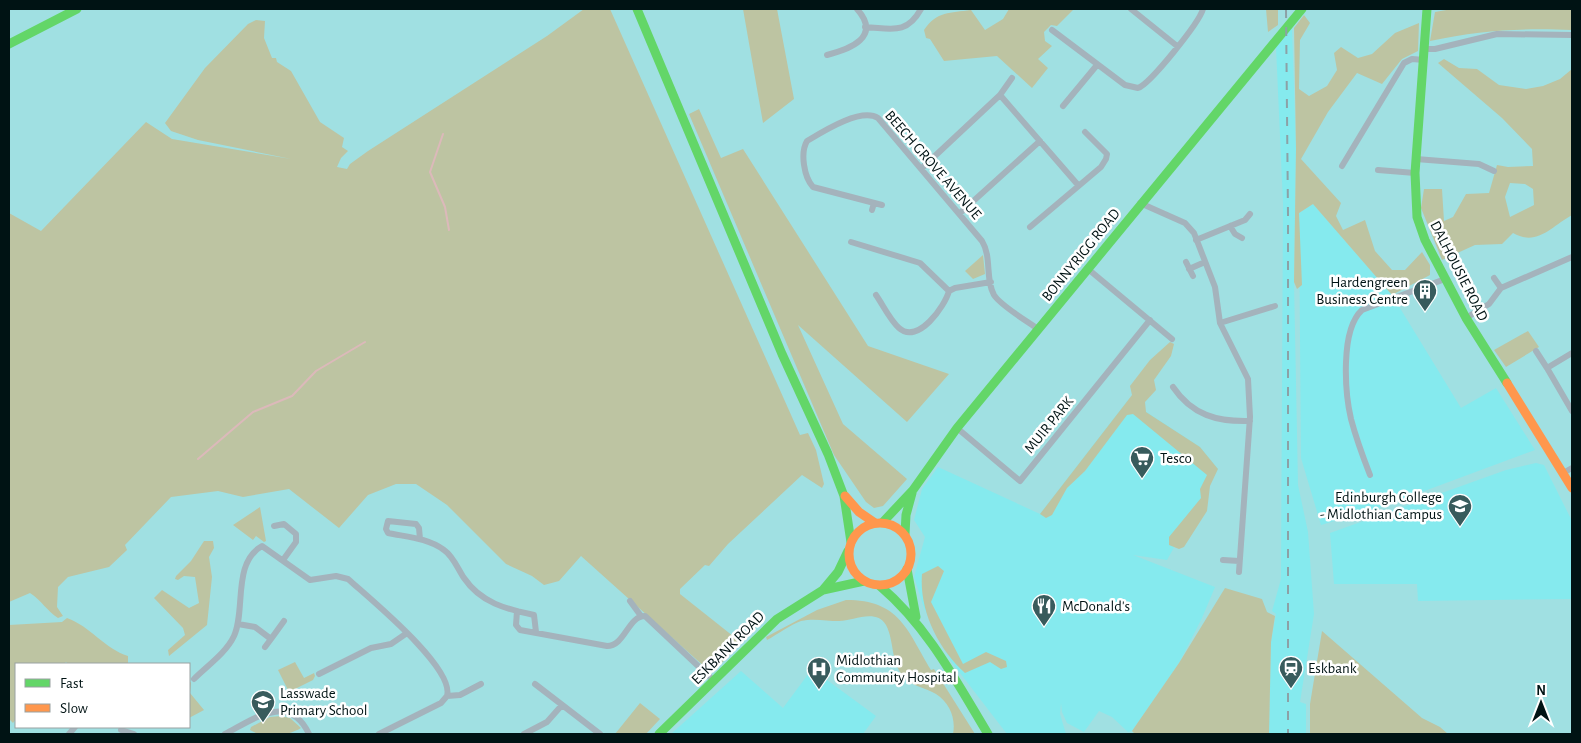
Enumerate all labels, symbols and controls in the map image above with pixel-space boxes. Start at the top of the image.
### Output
street label: BEECH GROVE AVENUE [882,108,984,222]
street label: BONNYRIGG ROAD [1039,206,1123,304]
street label: DALHOUSIE ROAD [1427,219,1491,324]
place label: Hardengreen Business Centre [1316,275,1408,307]
building icon: Hardengreen Business Centre [1412,278,1438,312]
street label: MUIR PARK [1022,393,1077,456]
supermarket icon: Tesco [1129,445,1155,479]
place label: Tesco [1160,451,1192,466]
place label: Edinburgh College - Midlothian Campus [1320,490,1442,522]
school or university icon: Edinburgh College - Midlothian Campus [1447,493,1473,527]
restaurant icon: McDonald's [1031,593,1057,627]
place label: McDonald's [1062,599,1130,614]
street label: ESKBANK ROAD [689,609,767,687]
place label: Midlothian Community Hospital [836,653,957,685]
station icon: Eskbank [1278,655,1304,689]
hospital icon: Midlothian Community Hospital [806,656,832,690]
place label: Eskbank [1308,661,1357,676]
legend [15,663,190,728]
text: Fast [60,676,84,691]
north arrow [1516,678,1566,728]
text: N [1536,684,1546,698]
place label: Lasswade Primary School [280,686,368,718]
school or university icon: Lasswade Primary School [250,689,276,723]
text: Slow [60,701,88,716]

